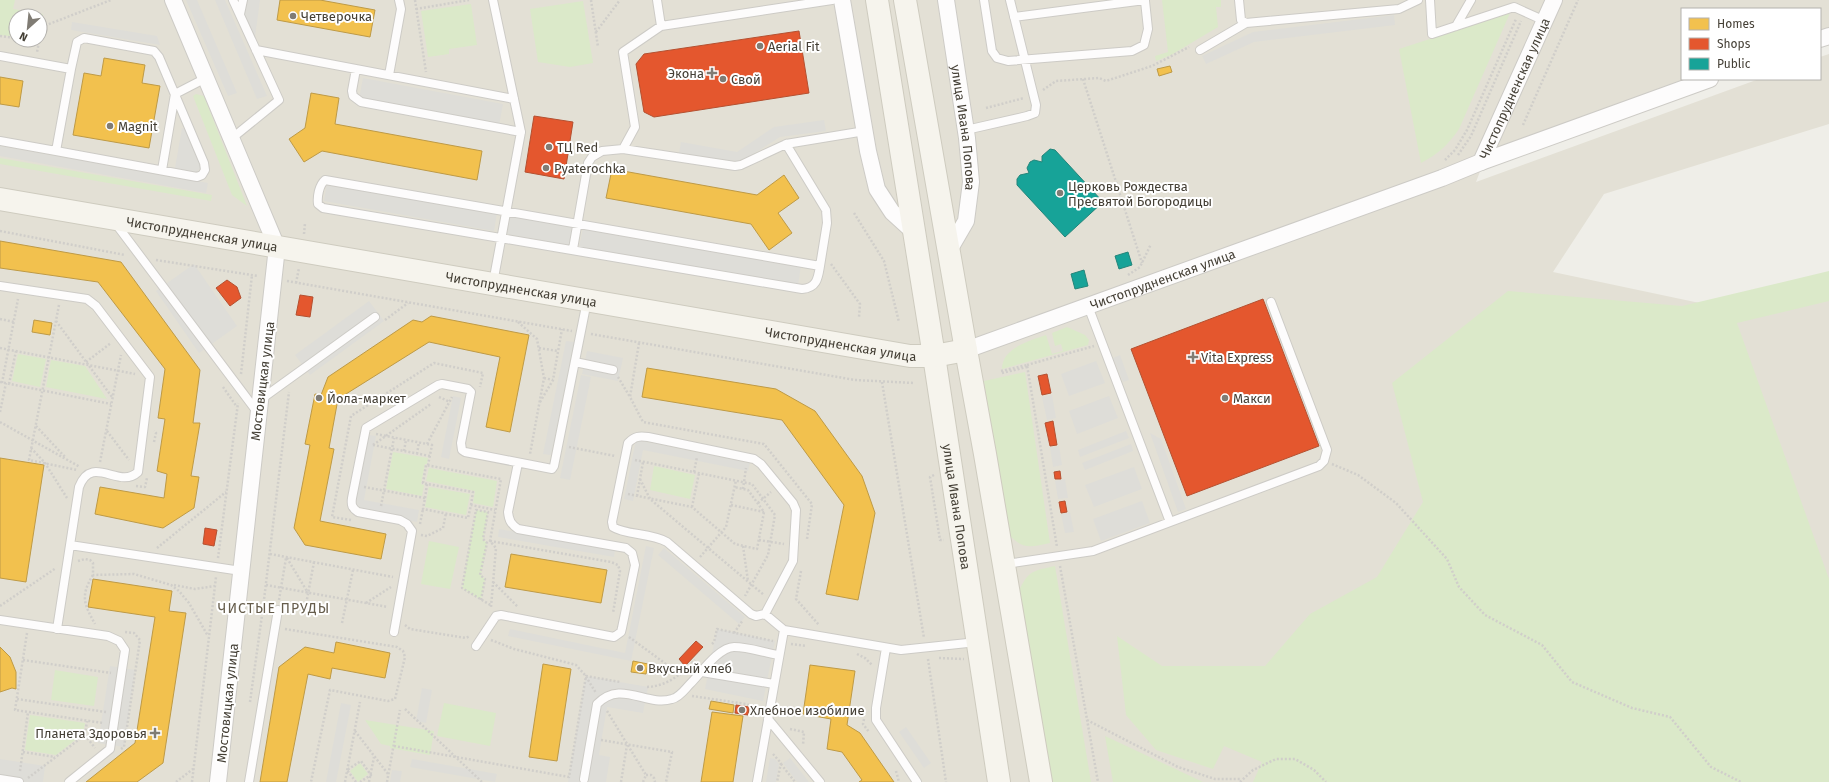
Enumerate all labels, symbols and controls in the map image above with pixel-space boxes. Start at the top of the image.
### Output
north arrow [8,8,48,48]
legend [1681,8,1821,80]
place label: Четверочка [301,9,372,24]
marker: Четверочка [288,11,298,21]
street label: Чистопрудненская улица [1476,16,1553,162]
text: Homes [1717,17,1755,31]
text: N [17,29,30,44]
text: Shops [1717,37,1751,51]
place label: Aerial Fit [768,39,820,54]
marker: Aerial Fit [755,41,765,51]
text: Public [1717,57,1751,71]
street label: улица Ивана Попова [948,64,978,192]
place label: Экона [668,66,704,81]
marker: Экона [707,68,717,78]
place label: Свой [731,72,761,87]
marker: Свой [718,74,728,84]
place label: Magnit [118,119,158,134]
marker: Magnit [105,121,115,131]
place label: ТЦ Red [557,140,598,155]
marker: ТЦ Red [544,142,554,152]
place label: Pyaterochka [554,161,626,176]
marker: Pyaterochka [541,163,551,173]
place label: Церковь Рождества Пресвятой Богородицы [1068,179,1212,209]
marker: Церковь Рождества Пресвятой Богородицы [1055,188,1065,198]
street label: Чистопрудненская улица [125,214,279,255]
street label: Чистопрудненская улица [1088,246,1237,313]
street label: Чистопрудненская улица [444,269,598,310]
street label: Мостовицкая улица [248,320,277,442]
street label: Чистопрудненская улица [764,324,916,364]
place label: Vita Express [1201,350,1272,365]
marker: Vita Express [1188,352,1198,362]
place label: Йола-маркет [327,391,406,406]
place label: Макси [1233,391,1271,406]
marker: Йола-маркет [314,393,324,403]
marker: Макси [1220,393,1230,403]
street label: улица Ивана Попова [940,443,974,571]
district label: ЧИСТЫЕ ПРУДЫ [218,600,330,617]
street label: Мостовицкая улица [214,642,241,764]
place label: Вкусный хлеб [648,661,732,676]
marker: Вкусный хлеб [635,663,645,673]
place label: Хлебное изобилие [750,703,865,718]
marker: Хлебное изобилие [737,705,747,715]
place label: Планета Здоровья [35,726,147,741]
marker: Планета Здоровья [150,728,160,738]

